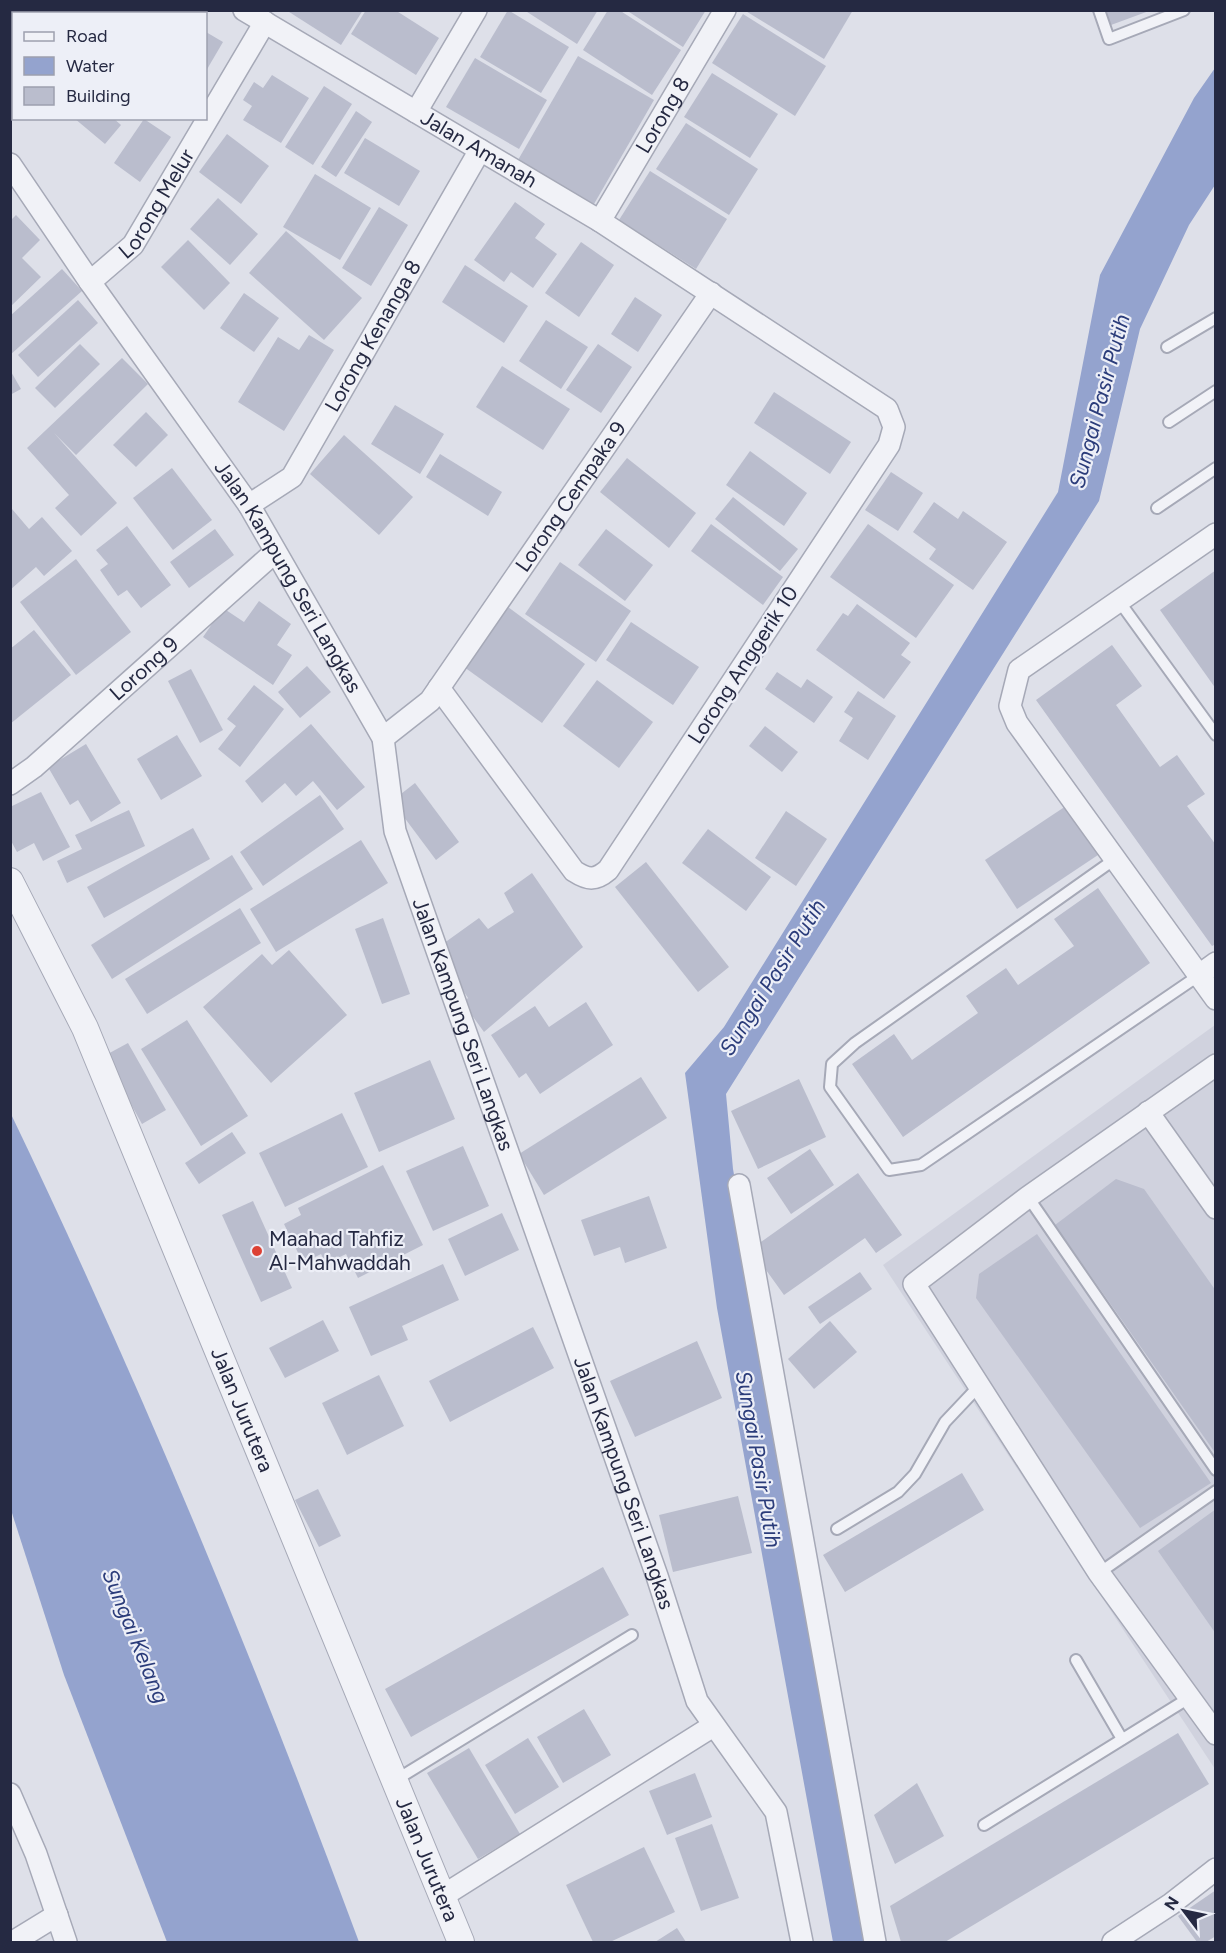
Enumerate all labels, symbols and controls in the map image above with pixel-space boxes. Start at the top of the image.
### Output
legend [12,12,207,120]
text: Road [66,25,107,47]
text: Water [66,55,114,77]
street label: Lorong 8 [630,72,695,158]
text: Building [66,85,131,107]
street label: Jalan Amanah [416,105,542,193]
street label: Lorong Melur [113,144,199,264]
street label: Lorong Kenanga 8 [319,255,426,416]
water label: Sungai Pasir Putih [1063,311,1136,491]
street label: Lorong Cempaka 9 [510,416,631,576]
street label: Jalan Kampung Seri Langkas [209,456,367,697]
street label: Lorong Anggerik 10 [682,581,803,748]
street label: Lorong 9 [104,631,183,706]
water label: Sungai Pasir Putih [714,894,831,1060]
street label: Jalan Kampung Seri Langkas [408,895,519,1154]
place label: Maahad Tahfiz Al-Mahwaddah [269,1226,411,1275]
marker: Maahad Tahfiz Al-Mahwaddah [250,1244,264,1258]
street label: Jalan Jurutera [206,1344,279,1476]
street label: Jalan Kampung Seri Langkas [569,1353,680,1612]
water label: Sungai Pasir Putih [730,1369,787,1550]
water label: Sungai Kelang [96,1565,175,1707]
street label: Jalan Jurutera [391,1793,464,1925]
north arrow [1154,1881,1214,1941]
text: N [1160,1893,1183,1914]

